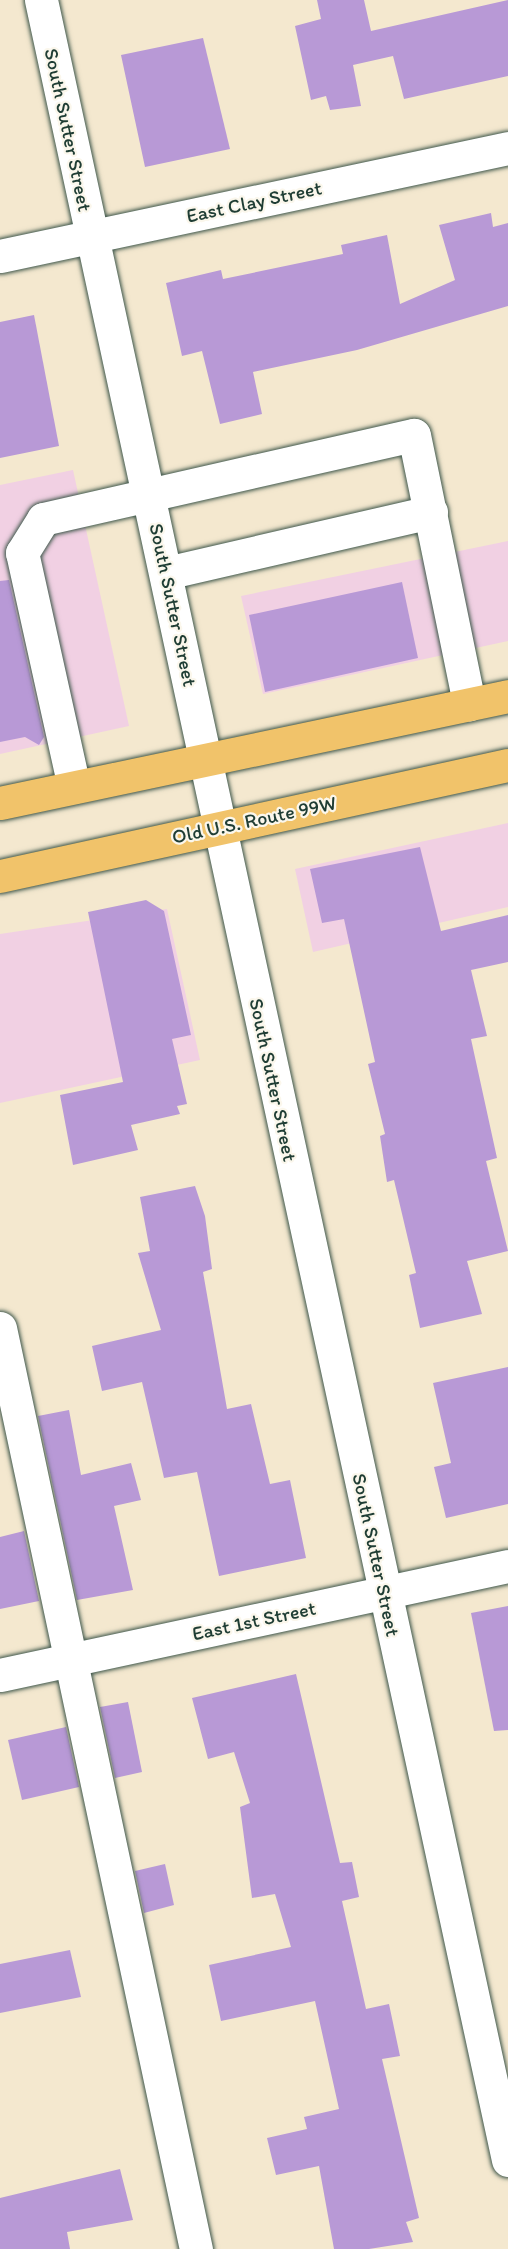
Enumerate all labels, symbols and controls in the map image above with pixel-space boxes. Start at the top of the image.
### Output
street label: South Sutter Street [39,46,97,214]
street label: East Clay Street [184,176,324,228]
street label: South Sutter Street [144,521,202,689]
street label: Old U.S. Route 99W [170,791,338,849]
street label: South Sutter Street [244,996,302,1164]
street label: South Sutter Street [347,1471,405,1639]
street label: East 1st Street [190,1596,318,1646]

